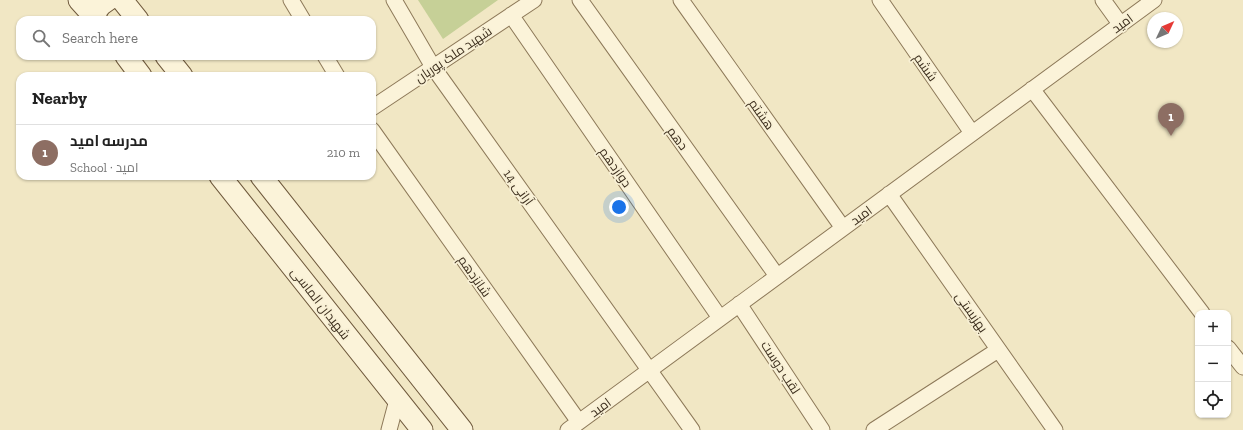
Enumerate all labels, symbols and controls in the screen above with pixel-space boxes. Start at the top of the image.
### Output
street label: امید [1109,11,1136,36]
north arrow [1147,12,1183,48]
search box [16,16,376,60]
street label: شهید ملک پوریان [412,23,496,87]
icon: search [30,27,52,49]
text: Search here [62,29,138,47]
street label: ششم [909,50,940,85]
text: Nearby [32,88,87,108]
street label: هشتم [744,96,777,134]
pin: 1 [1158,103,1184,136]
street label: دهم [663,124,691,154]
text: مدرسه امید [70,132,148,150]
street label: دوازدهم [595,144,635,191]
text: 1 [42,145,48,160]
text: 210 m [327,145,360,160]
text: School · امید [70,160,138,175]
street label: آرانی 14 [501,167,537,208]
your location [609,197,629,217]
street label: امید [848,203,875,228]
street label: شانزدهم [453,253,494,301]
street label: شهیدان الماسی [288,264,353,342]
street label: بهزیستی [952,289,991,335]
map controls [1195,310,1231,418]
button: + [1195,310,1231,346]
street label: لقب دوست [758,338,803,397]
button: − [1195,346,1231,382]
button: locate [1195,382,1231,418]
street label: امید [587,395,614,420]

